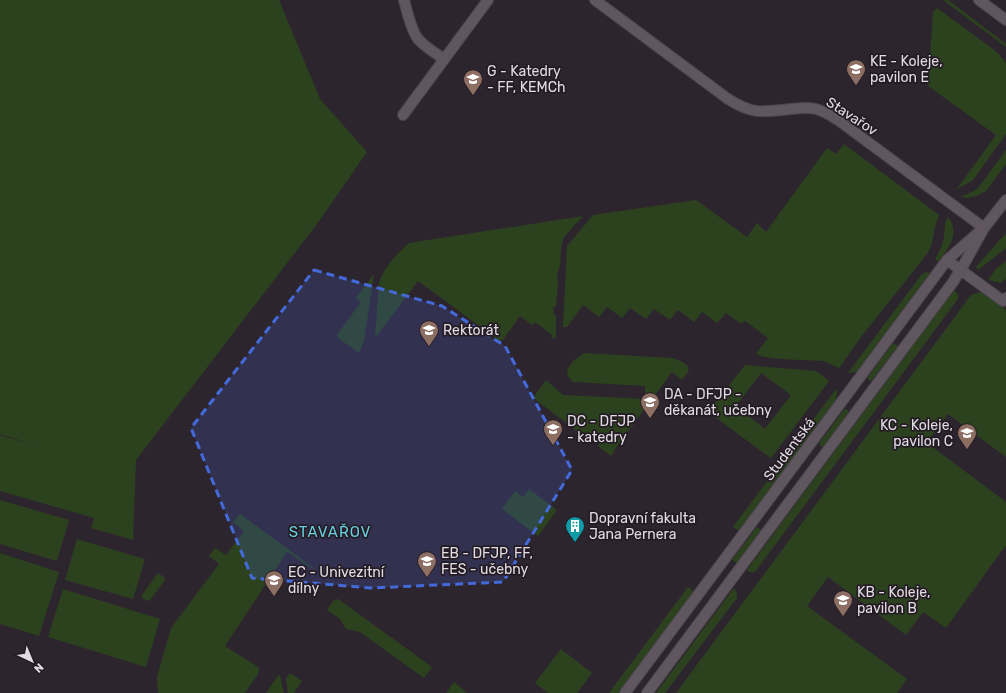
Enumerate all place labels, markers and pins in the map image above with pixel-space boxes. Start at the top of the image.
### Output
place label: KE - Koleje, pavilon E [870,53,943,86]
school or university icon: KE - Koleje, pavilon E [845,58,867,86]
place label: G - Katedry - FF, KEMCh [487,63,566,96]
school or university icon: G - Katedry - FF, KEMCh [462,68,484,96]
school or university icon: Rektorát [418,319,440,347]
place label: Rektorát [443,322,500,339]
place label: DA - DFJP - děkanát, učebny [664,386,772,419]
school or university icon: DA - DFJP - děkanát, učebny [639,391,661,419]
place label: DC - DFJP - katedry [567,413,635,446]
place label: KC - Koleje, pavilon C [880,417,953,450]
school or university icon: DC - DFJP - katedry [542,418,564,446]
school or university icon: KC - Koleje, pavilon C [956,422,978,450]
place label: Dopravní fakulta Jana Pernera [589,510,696,543]
building icon: Dopravní fakulta Jana Pernera [564,515,586,543]
place label: EB - DFJP, FF, FES - učebny [441,545,533,578]
school or university icon: EB - DFJP, FF, FES - učebny [416,550,438,578]
place label: EC - Univezitní dílny [288,564,385,597]
school or university icon: EC - Univezitní dílny [263,569,285,597]
place label: KB - Koleje, pavilon B [857,584,931,617]
school or university icon: KB - Koleje, pavilon B [832,589,854,617]

